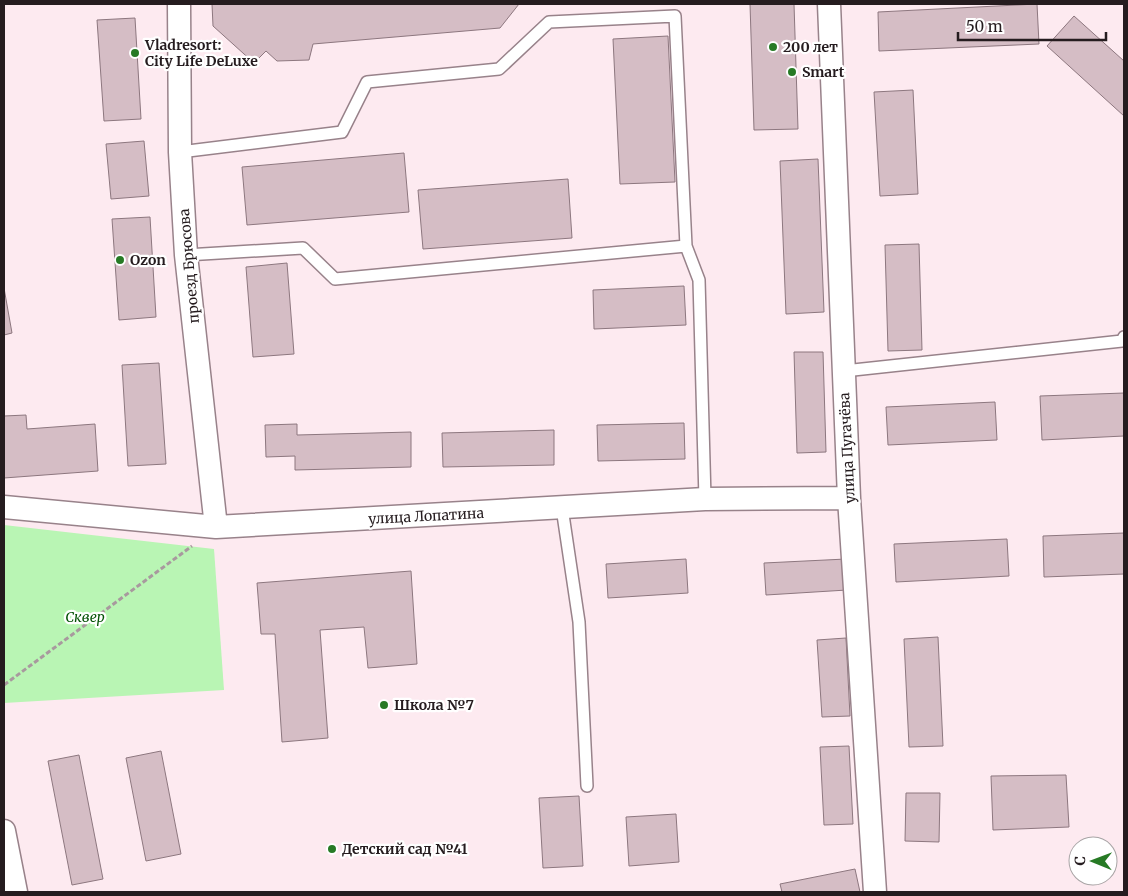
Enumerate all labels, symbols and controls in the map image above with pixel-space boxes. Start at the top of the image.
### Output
scale bar [958,10,1106,42]
text: 50 m [966,17,1003,36]
place label: Vladresort: City Life DeLuxe [144,36,258,70]
place label: 200 лет [783,38,838,56]
marker: 200 лет [767,41,779,53]
marker: Vladresort: City Life DeLuxe [129,47,141,59]
place label: Smart [802,63,845,81]
marker: Smart [786,66,798,78]
street label: проезд Брюсова [175,207,203,324]
place label: Ozon [130,251,166,269]
marker: Ozon [114,254,126,266]
street label: улица Пугачёва [835,391,859,504]
street label: улица Лопатина [368,504,485,528]
park label: Сквер [65,608,105,626]
place label: Школа №7 [394,696,474,714]
marker: Школа №7 [378,699,390,711]
north arrow [1068,836,1118,886]
place label: Детский сад №41 [342,840,468,858]
marker: Детский сад №41 [326,843,338,855]
text: С [1071,856,1089,866]

